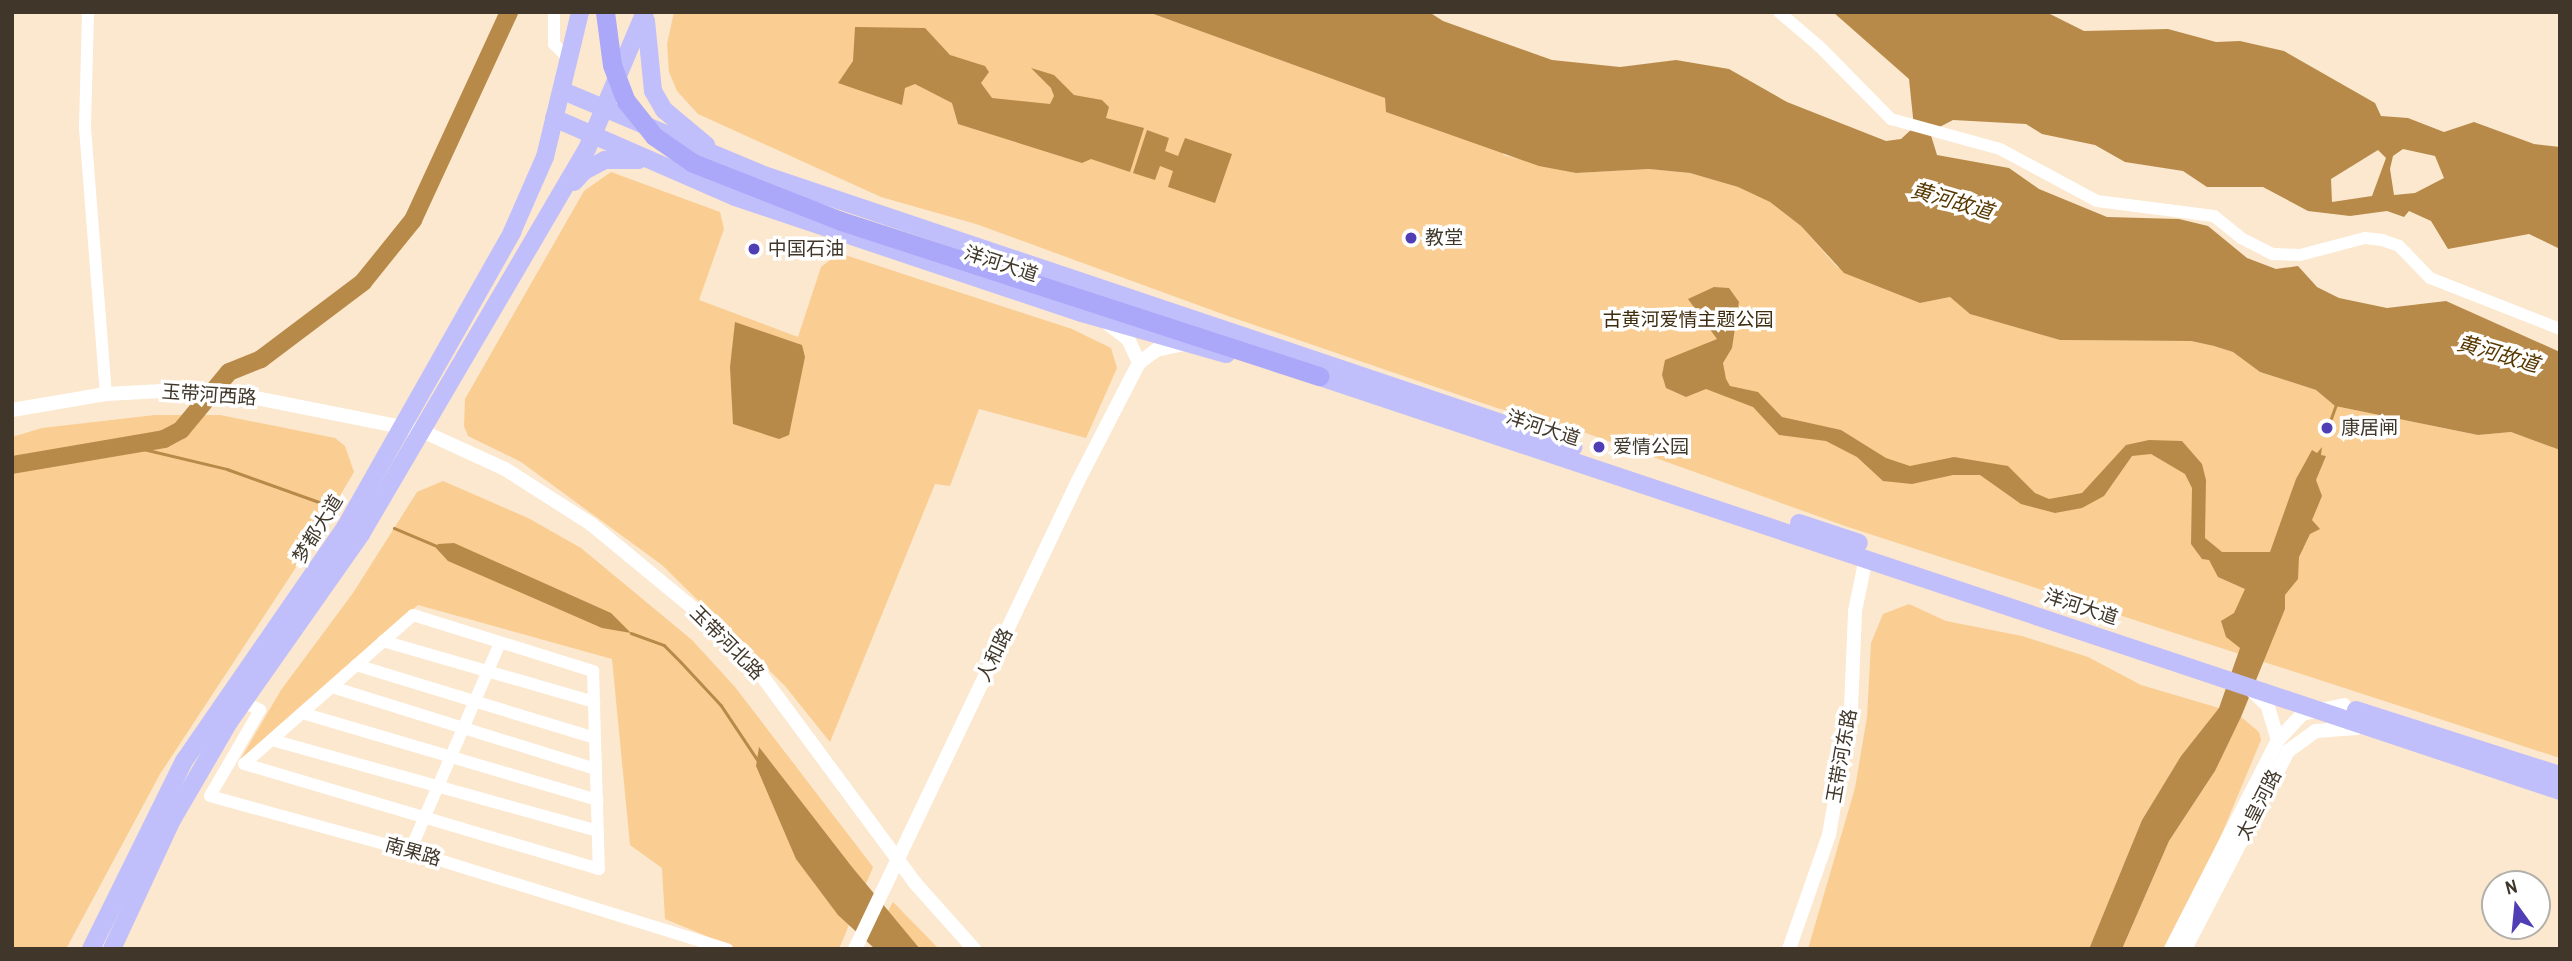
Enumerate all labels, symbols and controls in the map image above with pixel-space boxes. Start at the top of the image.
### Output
water label: 黄河故道 [1908,177,1996,225]
place label: 教堂 [1425,227,1463,249]
marker: 教堂 [1403,230,1419,246]
place label: 中国石油 [768,238,844,260]
marker: 中国石油 [746,241,762,257]
street label: 洋河大道 [961,241,1041,287]
park label: 古黄河爱情主题公园 [1603,309,1773,331]
water label: 黄河故道 [2454,330,2542,378]
street label: 玉带河西路 [161,380,257,410]
street label: 洋河大道 [1503,405,1583,451]
place label: 康居闸 [2341,417,2398,439]
marker: 康居闸 [2319,420,2335,436]
place label: 爱情公园 [1613,436,1689,458]
marker: 爱情公园 [1591,439,1607,455]
street label: 梦都大道 [288,491,348,567]
street label: 洋河大道 [2041,584,2121,630]
street label: 玉带河北路 [685,601,769,685]
street label: 人和路 [972,624,1018,686]
street label: 玉带河东路 [1823,707,1861,805]
street label: 太皇河路 [2232,766,2286,844]
street label: 南果路 [382,833,444,871]
north arrow [2481,870,2551,940]
text: N [2502,873,2520,901]

